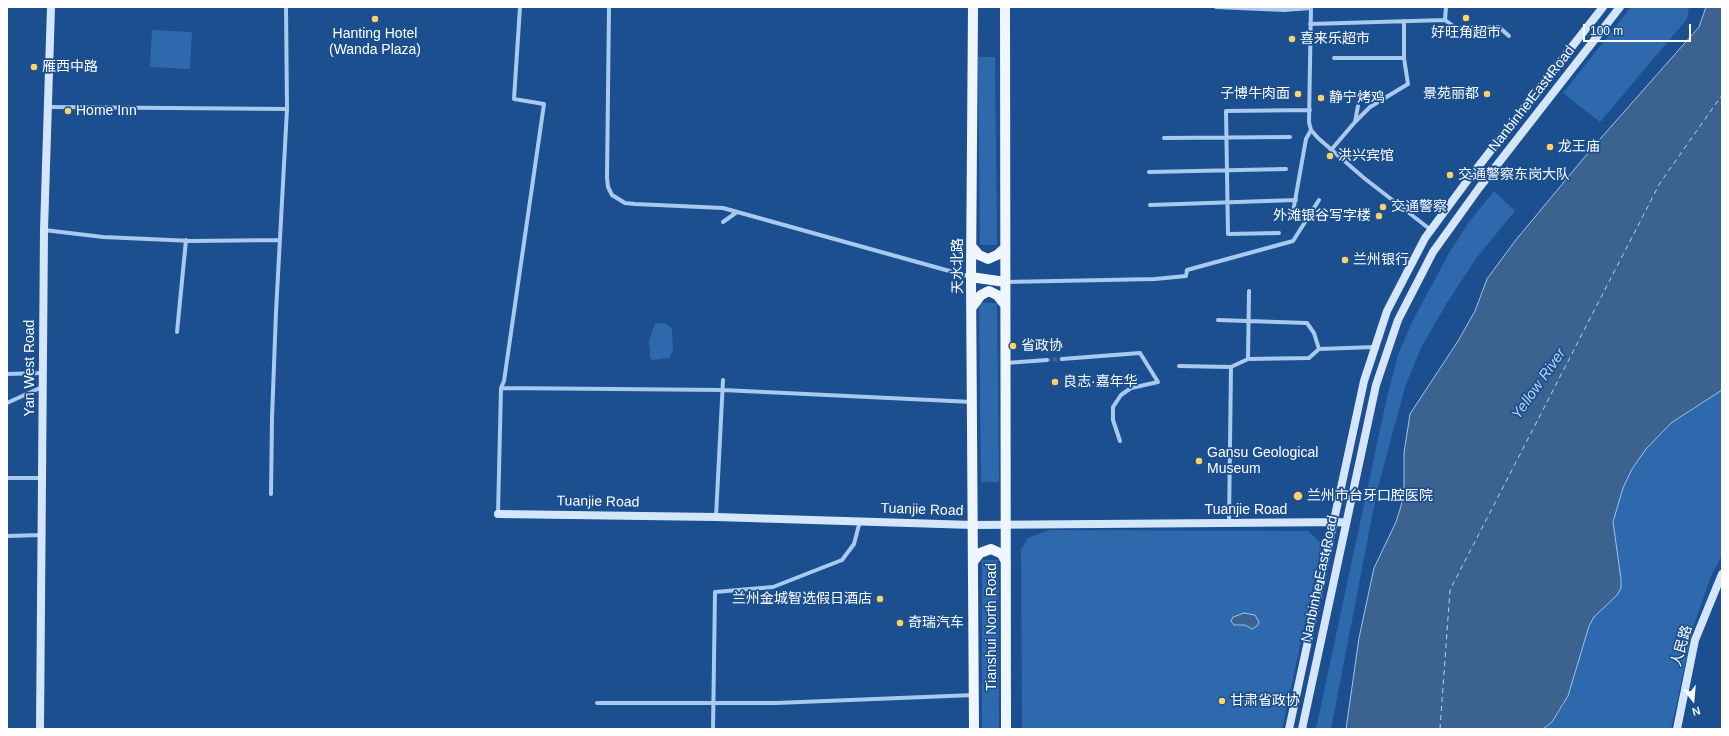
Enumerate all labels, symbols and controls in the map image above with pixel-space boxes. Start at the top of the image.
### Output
marker: 好旺角超市 [1461,13,1471,23]
marker: Hanting Hotel (Wanda Plaza) [370,14,380,24]
scale bar [1585,16,1693,42]
text: 100 m [1590,24,1623,38]
place label: 好旺角超市 [1431,25,1501,41]
place label: Hanting Hotel (Wanda Plaza) [329,26,421,58]
place label: 喜来乐超市 [1300,31,1370,47]
marker: 喜来乐超市 [1287,34,1297,44]
street label: Nanbinhe East Road [1486,43,1578,155]
place label: 雁西中路 [42,59,98,75]
marker: 雁西中路 [29,62,39,72]
place label: 子博牛肉面 [1220,86,1290,102]
place label: 景苑丽都 [1423,86,1479,102]
marker: 子博牛肉面 [1293,89,1303,99]
marker: 景苑丽都 [1482,89,1492,99]
place label: 静宁烤鸡 [1329,90,1385,106]
marker: 静宁烤鸡 [1316,93,1326,103]
place label: Home Inn [76,103,137,119]
marker: Home Inn [63,106,73,116]
place label: 龙王庙 [1558,139,1600,155]
marker: 龙王庙 [1545,142,1555,152]
place label: 洪兴宾馆 [1338,148,1394,164]
marker: 洪兴宾馆 [1325,151,1335,161]
place label: 交通警察东岗大队 [1458,167,1570,183]
marker: 交通警察东岗大队 [1445,170,1455,180]
place label: 交通警察 [1391,199,1447,215]
marker: 交通警察 [1378,202,1388,212]
place label: 外滩银谷写字楼 [1273,208,1371,224]
marker: 外滩银谷写字楼 [1374,211,1384,221]
street label: 天水北路 [950,238,966,294]
place label: 兰州银行 [1353,252,1409,268]
marker: 兰州银行 [1340,255,1350,265]
street label: Yan West Road [22,320,38,416]
place label: 省政协 [1021,338,1063,354]
marker: 省政协 [1008,341,1018,351]
water label: Yellow River [1508,345,1570,423]
place label: 良志·嘉年华 [1063,374,1138,390]
marker: 良志·嘉年华 [1050,377,1060,387]
place label: Gansu Geological Museum [1207,445,1318,478]
marker: Gansu Geological Museum [1194,456,1204,466]
place label: 兰州市台牙口腔医院 [1307,488,1433,504]
marker: 兰州市台牙口腔医院 [1292,490,1304,502]
street label: Tuanjie Road [556,493,640,511]
street label: Tuanjie Road [880,500,964,520]
street label: Tuanjie Road [1205,502,1287,518]
street label: Nanbinhe East Road [1298,514,1342,644]
street label: Tianshui North Road [984,563,1000,691]
place label: 兰州金城智选假日酒店 [732,591,872,607]
marker: 兰州金城智选假日酒店 [875,594,885,604]
place label: 奇瑞汽车 [908,615,964,631]
marker: 奇瑞汽车 [895,618,905,628]
street label: 人民路 [1668,623,1696,669]
north arrow [1673,680,1713,720]
place label: 甘肃省政协 [1230,693,1300,709]
marker: 甘肃省政协 [1217,696,1227,706]
text: N [1691,705,1702,718]

